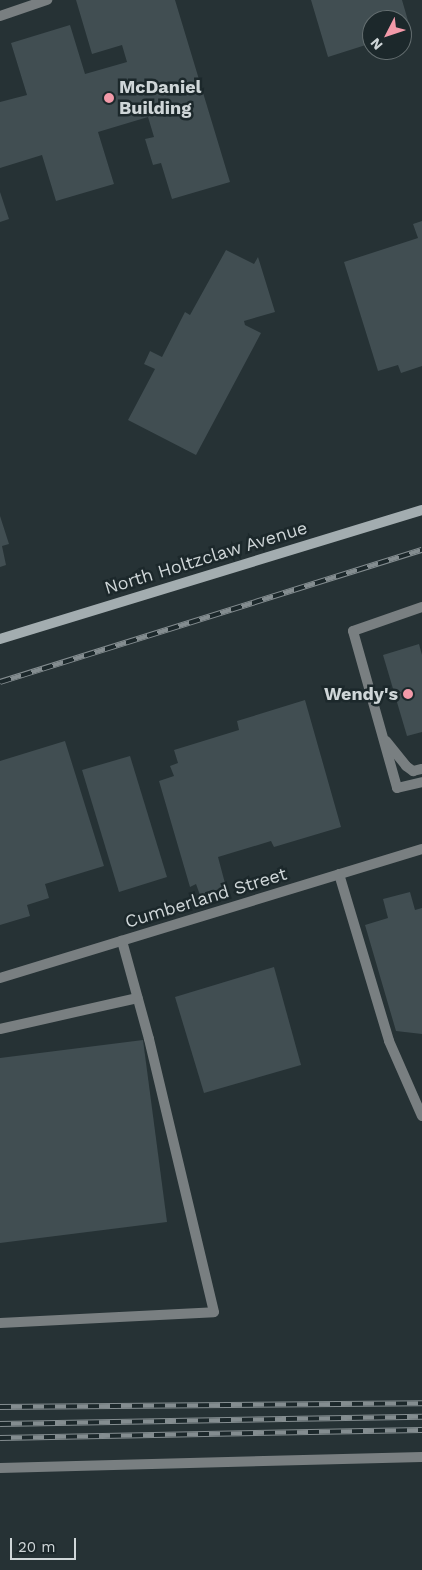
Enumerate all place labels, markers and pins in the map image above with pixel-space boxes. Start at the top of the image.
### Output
place label: McDaniel Building [119,77,201,120]
marker: McDaniel Building [103,92,115,104]
place label: Wendy's [324,683,398,705]
marker: Wendy's [402,688,414,700]

